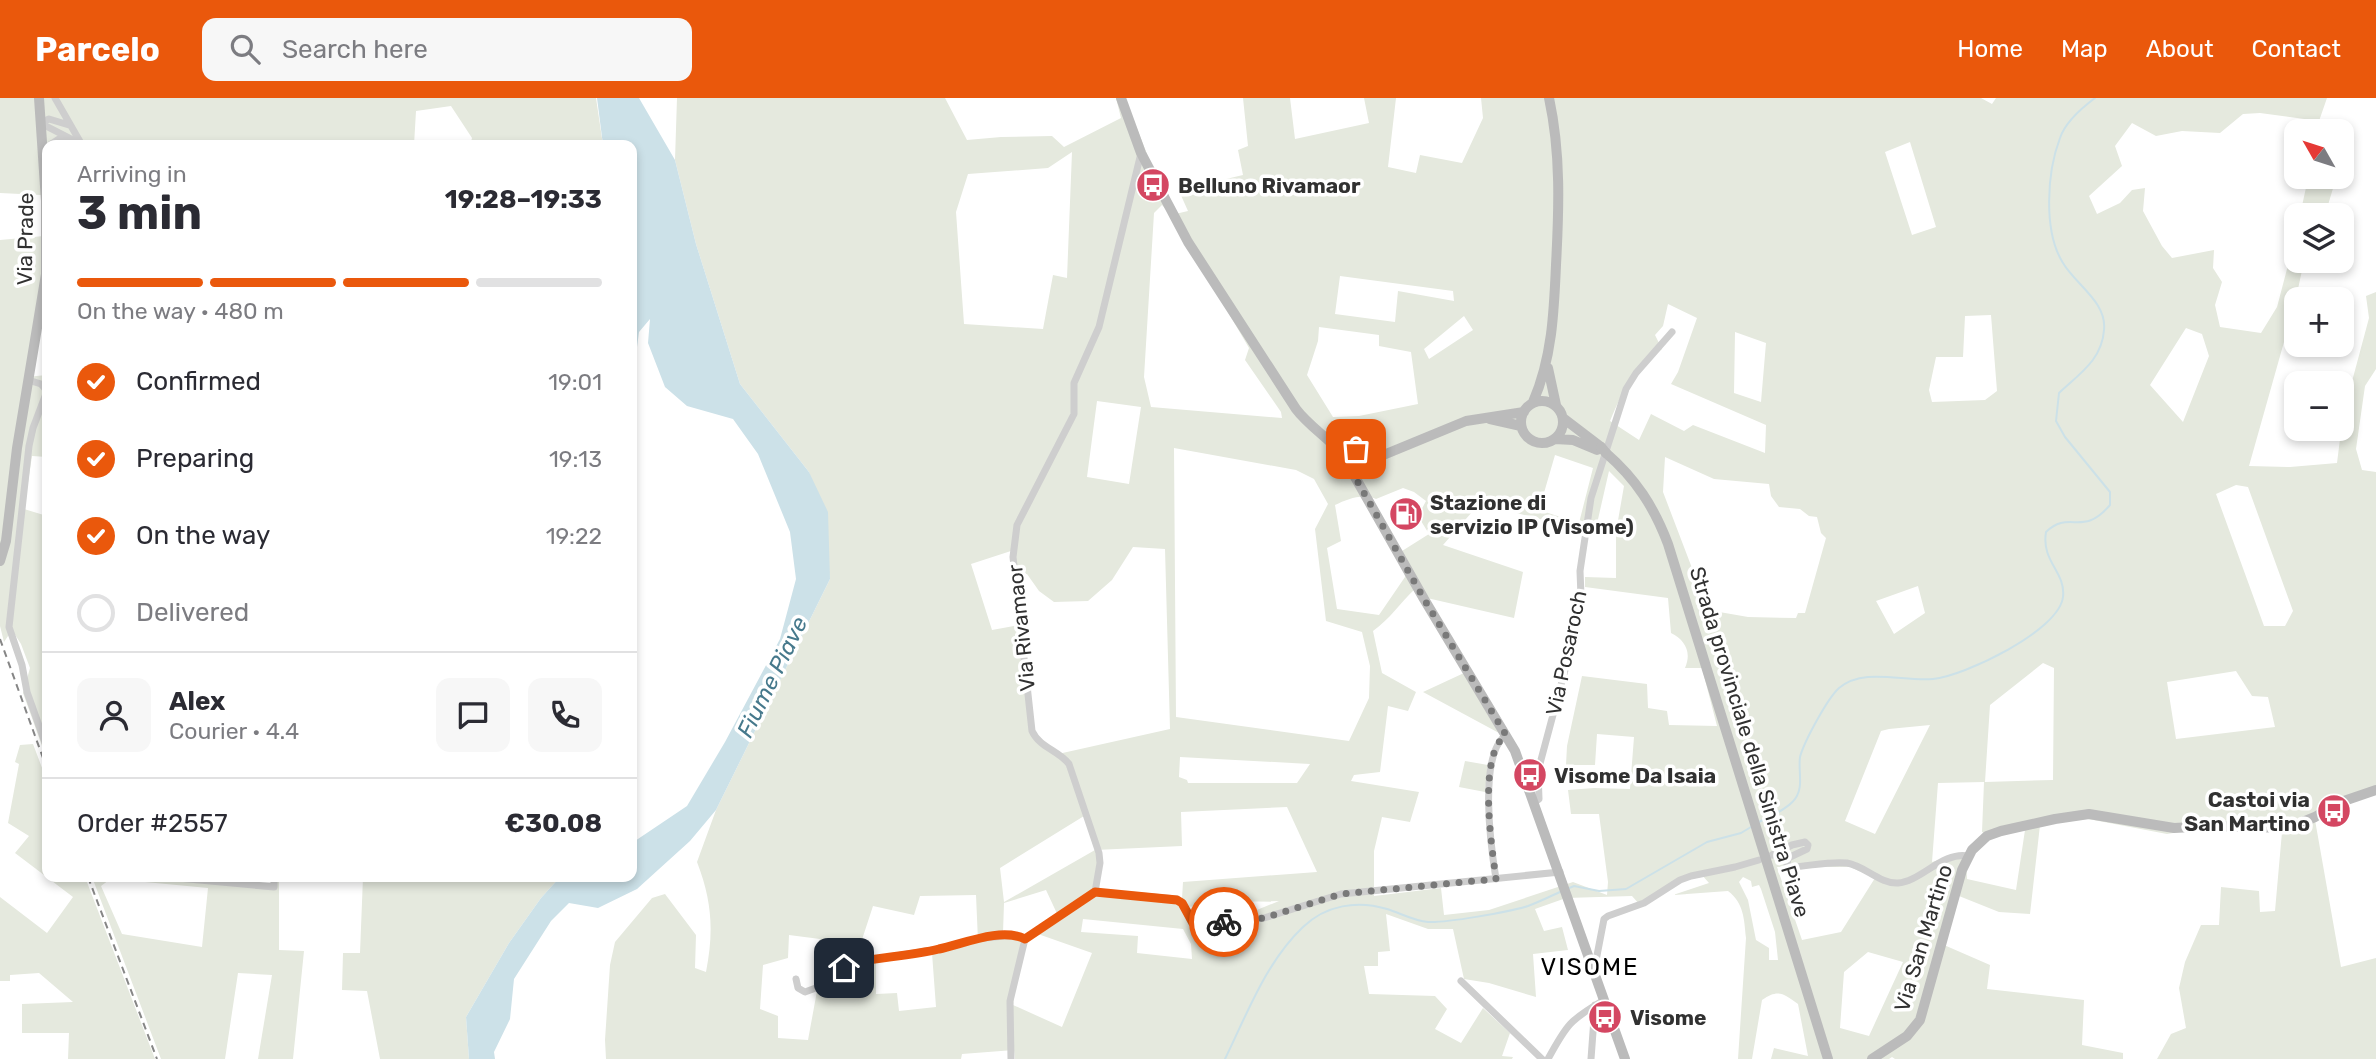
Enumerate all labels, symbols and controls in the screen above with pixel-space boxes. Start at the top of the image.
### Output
search box [202,18,692,81]
text: Parcelo [35,30,160,69]
icon: search [226,30,264,68]
text: Search here [282,34,428,65]
text: Home [1957,35,2023,63]
text: Map [2061,35,2108,63]
text: About [2146,35,2214,63]
text: Contact [2252,35,2341,63]
north arrow [2284,119,2354,189]
map controls [2284,119,2354,441]
text: Arriving in [77,160,187,188]
bus stop icon: Belluno Rivamaor [1134,166,1172,204]
place label: Belluno Rivamaor [1178,173,1361,198]
text: 19:28–19:33 [445,184,602,215]
text: 3 min [77,186,202,241]
street label: Via Prade [12,192,38,286]
button: layers [2284,203,2354,273]
button: + [2284,287,2354,357]
text: On the way · 480 m [77,297,284,325]
icon: check [77,363,115,401]
text: Confirmed [136,366,261,397]
text: 19:01 [548,368,602,396]
button: − [2284,371,2354,441]
pin [1326,419,1386,479]
icon: bag [1337,430,1375,468]
icon: check [77,440,115,478]
text: Preparing [136,443,254,474]
text: 19:13 [549,445,602,473]
place label: Stazione di servizio IP (Visome) [1430,490,1634,539]
fuel station icon: Stazione di servizio IP (Visome) [1387,495,1425,533]
icon: check [77,517,115,555]
text: On the way [136,520,270,551]
text: 19:22 [546,522,602,550]
street label: Via Rivamaor [1002,563,1040,693]
street label: Strada provinciale della Sinistra Piave [1685,564,1815,920]
street label: Via Posaroch [1541,588,1591,718]
text: Delivered [136,597,249,628]
water label: Fiume Piave [731,612,813,742]
button: person [77,678,151,752]
button: chat [436,678,510,752]
button: phone [528,678,602,752]
text: Alex [169,686,225,717]
text: Courier · 4.4 [169,717,299,745]
bus stop icon: Visome Da Isaia [1511,756,1549,794]
place label: Visome Da Isaia [1554,763,1716,788]
place label: Castoi via San Martino [2184,787,2310,836]
bus stop icon: Castoi via San Martino [2315,792,2353,830]
text: Order #2557 [77,808,228,839]
text: €30.08 [504,808,602,839]
street label: Via San Martino [1889,861,1957,1015]
courier [1189,887,1259,957]
icon: bike [1205,903,1243,941]
pin [814,938,874,998]
icon: home [825,949,863,987]
district label: VISOME [1540,953,1640,981]
bus stop icon: Visome [1586,998,1624,1036]
place label: Visome [1630,1005,1707,1030]

